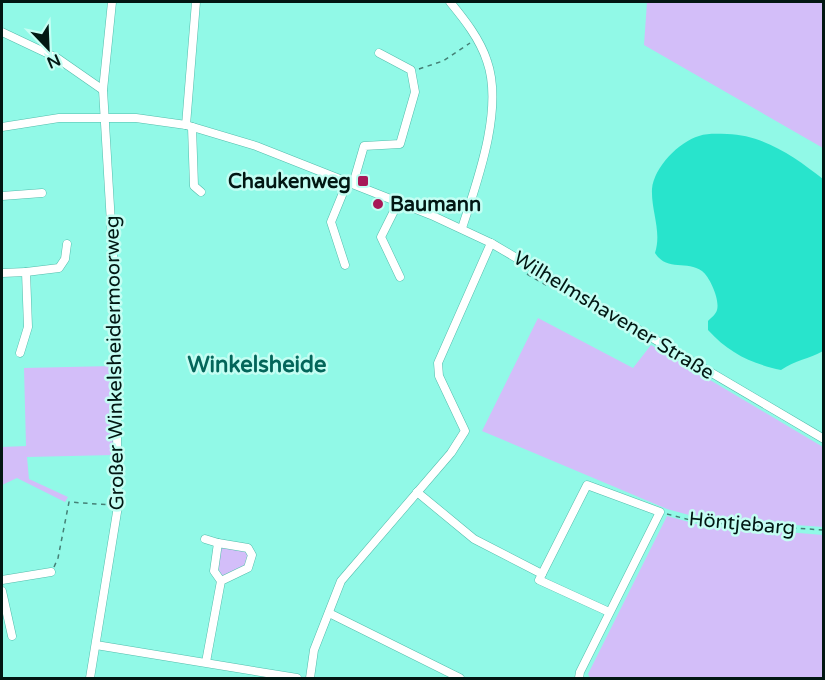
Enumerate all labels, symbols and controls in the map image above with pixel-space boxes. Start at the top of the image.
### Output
north arrow [18,18,78,78]
text: N [44,49,63,73]
place label: Chaukenweg [228,170,351,194]
marker: Chaukenweg [356,174,370,188]
place label: Baumann [390,193,481,217]
marker: Baumann [371,197,385,211]
street label: Großer Winkelsheidermoorweg [100,215,130,511]
street label: Wilhelmshavener Straße [509,246,718,385]
district label: Winkelsheide [188,352,326,378]
street label: Höntjebarg [688,507,796,541]

